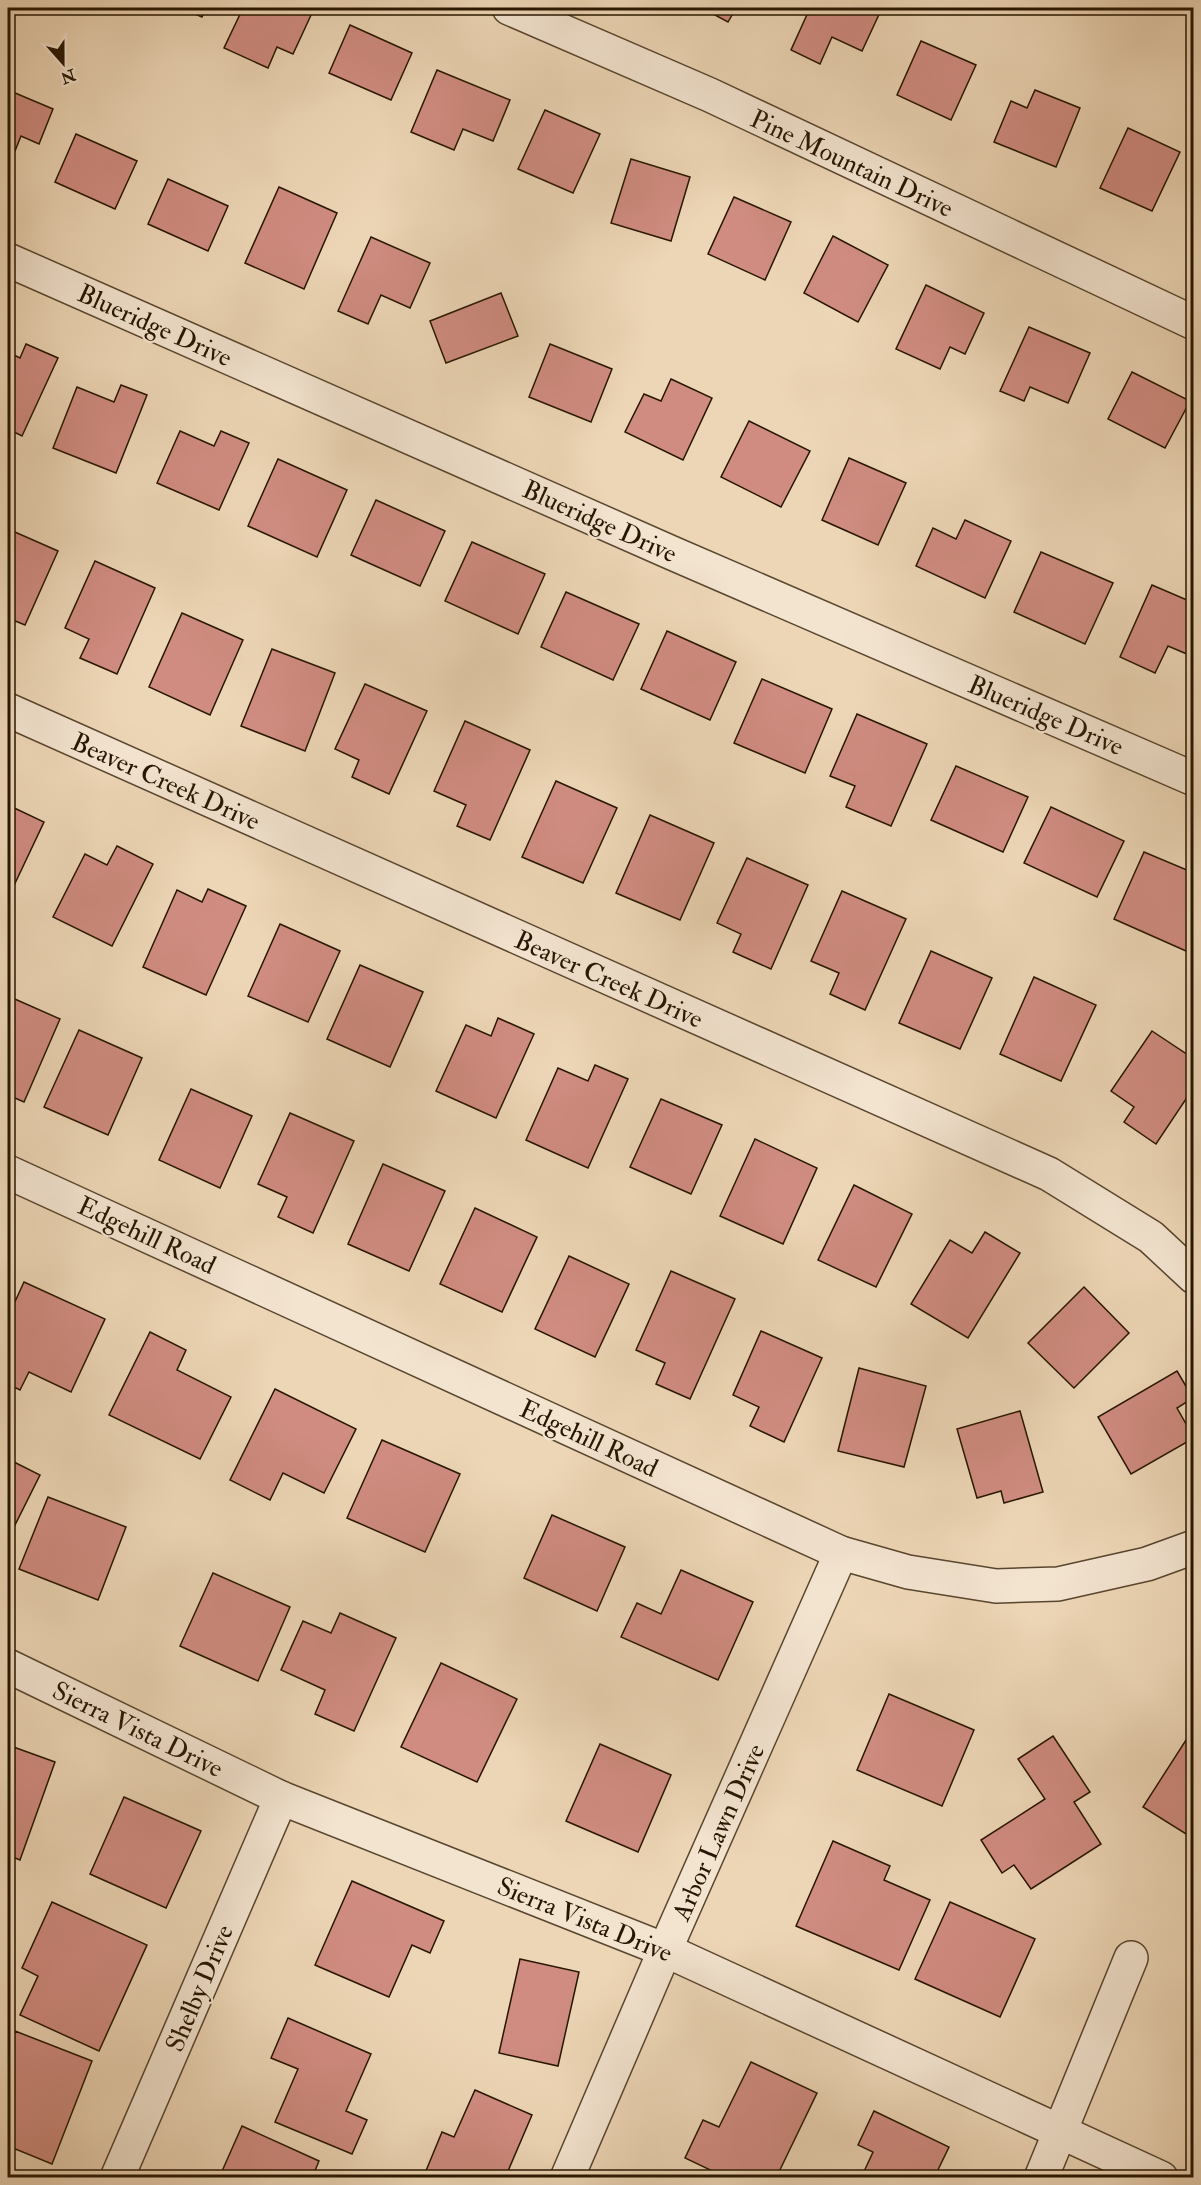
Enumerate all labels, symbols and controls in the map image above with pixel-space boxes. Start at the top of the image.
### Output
north arrow [33,33,93,93]
text: N [57,64,79,88]
street label: Pine Mountain Drive [745,103,958,225]
street label: Blueridge Drive [72,278,237,374]
street label: Blueridge Drive [517,474,682,570]
street label: Blueridge Drive [963,669,1128,763]
street label: Beaver Creek Drive [66,726,265,838]
street label: Beaver Creek Drive [509,924,708,1036]
street label: Edgehill Road [72,1190,221,1282]
street label: Edgehill Road [514,1393,663,1485]
street label: Sierra Vista Drive [47,1675,228,1785]
street label: Arbor Lawn Drive [665,1739,772,1927]
street label: Sierra Vista Drive [492,1870,677,1970]
street label: Shelby Drive [159,1920,241,2057]

